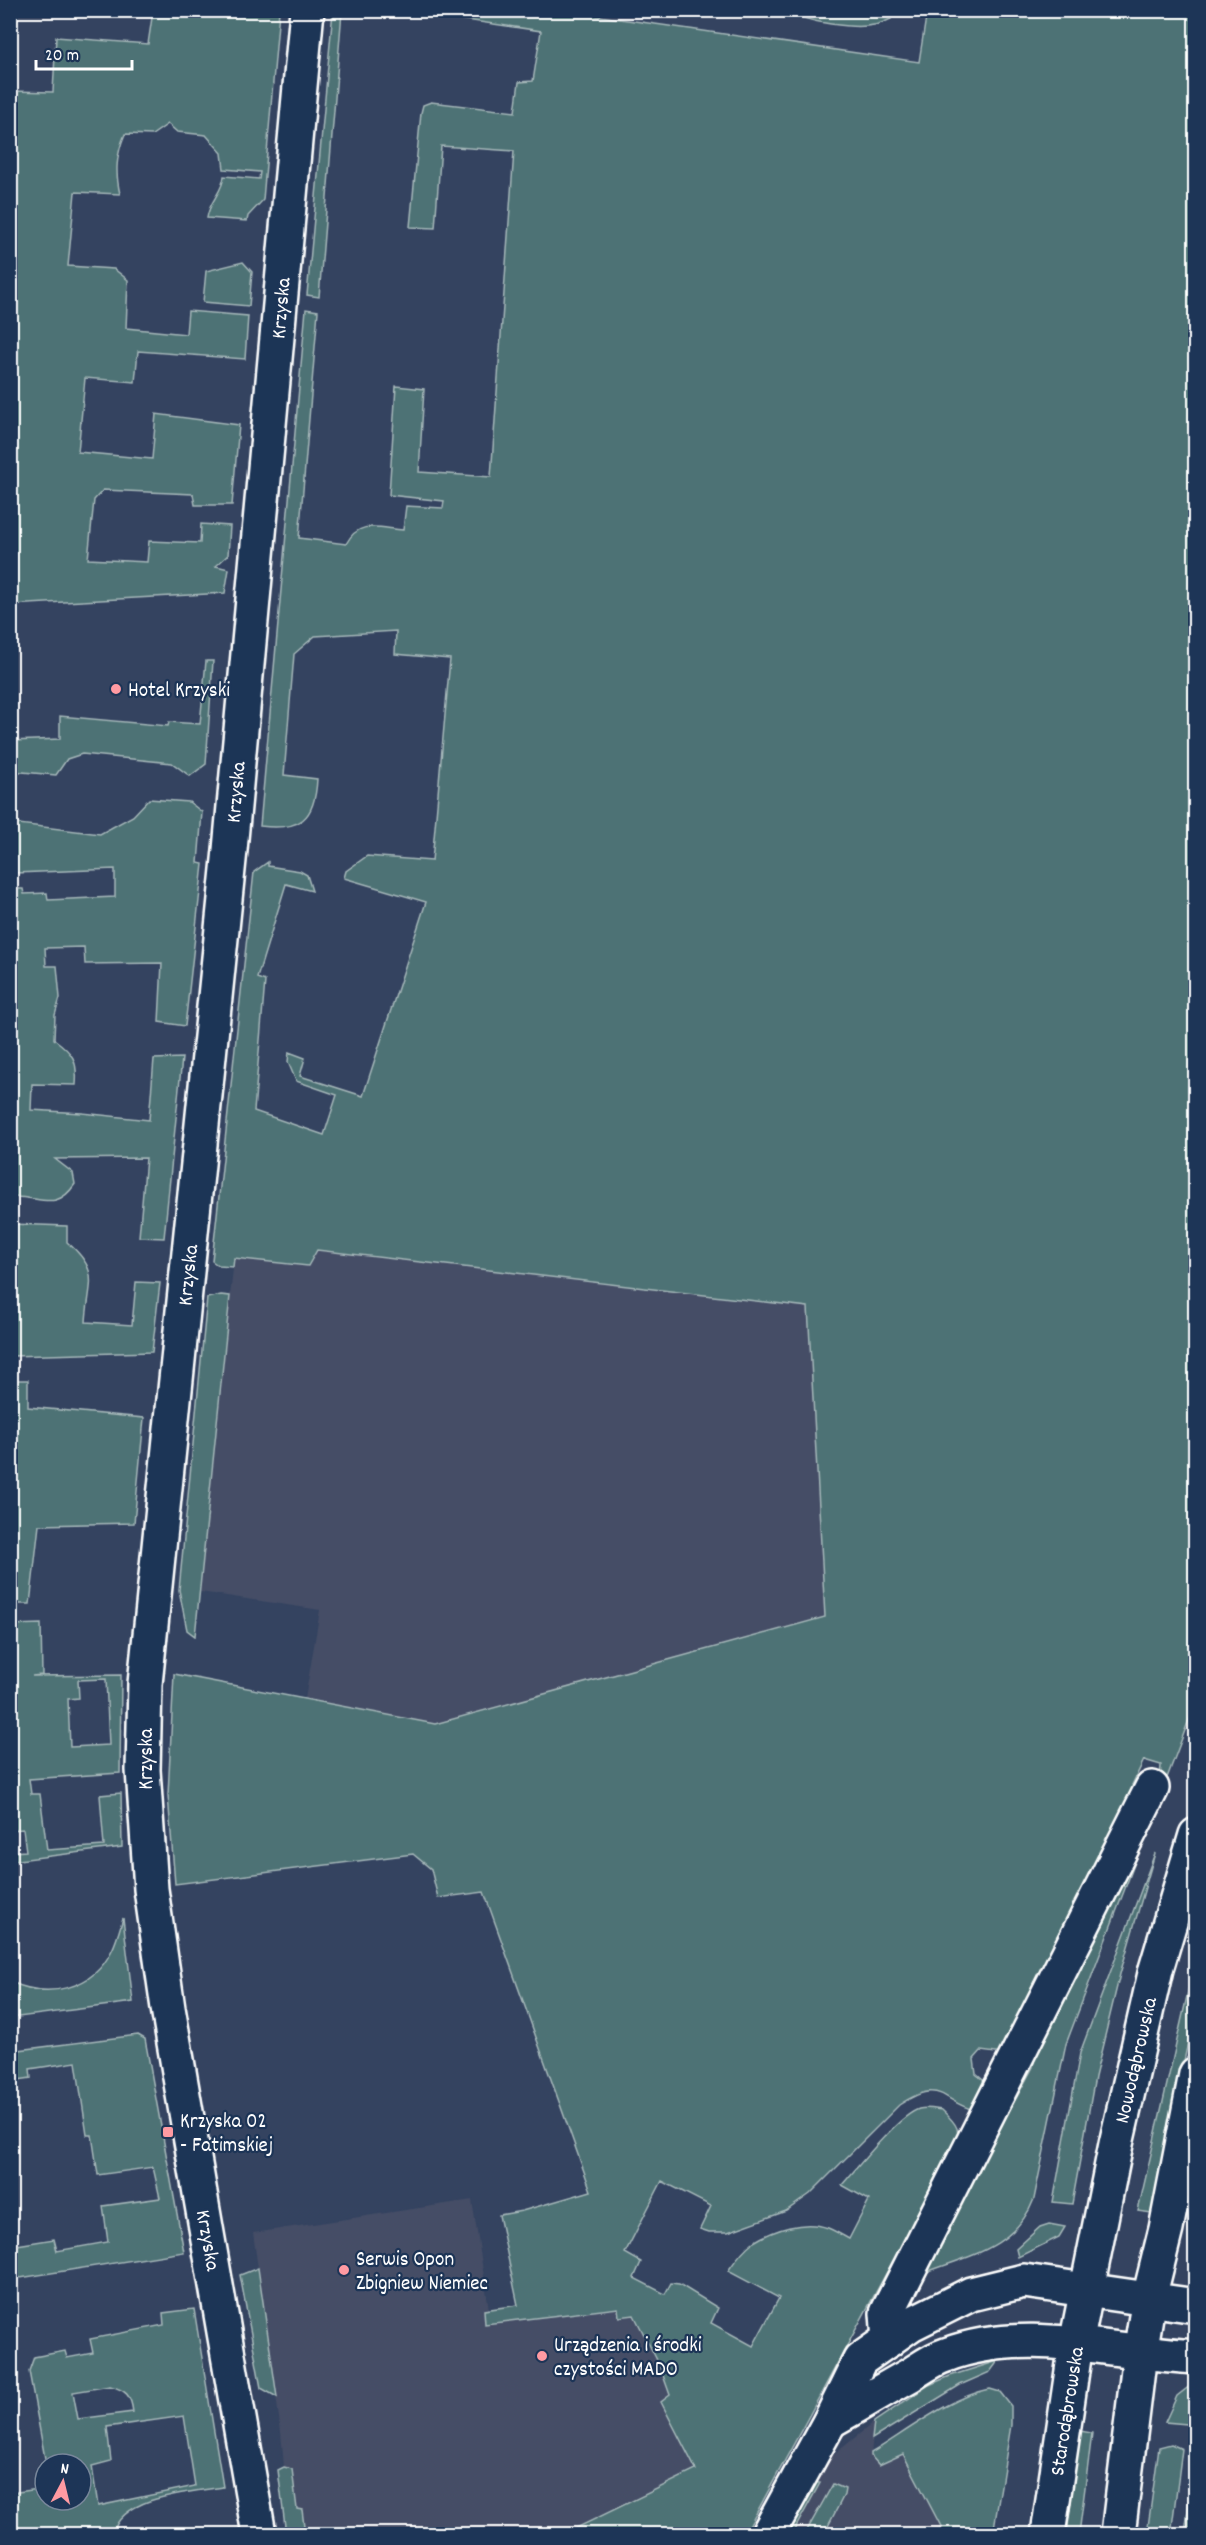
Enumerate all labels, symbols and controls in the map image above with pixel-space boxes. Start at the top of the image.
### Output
scale bar [36,33,132,71]
text: 20 m [45,44,79,69]
street label: Krzyska [265,275,301,340]
place label: Hotel Krzyski [128,677,230,707]
marker: Hotel Krzyski [109,682,123,696]
street label: Krzyska [220,759,256,824]
street label: Krzyska [172,1242,208,1307]
street label: Krzyska [133,1727,163,1790]
street label: Nowodąbrowska [1109,1993,1167,2127]
place label: Krzyska 02 - Fatimskiej [180,2108,273,2162]
marker: Krzyska 02 - Fatimskiej [161,2125,175,2139]
street label: Krzyska [186,2208,226,2274]
place label: Serwis Opon Zbigniew Niemiec [356,2246,488,2300]
marker: Serwis Opon Zbigniew Niemiec [337,2263,351,2277]
place label: Urządzenia i środki czystości MADO [554,2332,702,2386]
street label: Starodąbrowska [1044,2344,1094,2478]
marker: Urządzenia i środki czystości MADO [535,2349,549,2363]
north arrow [33,2452,93,2512]
text: N [59,2458,70,2482]

